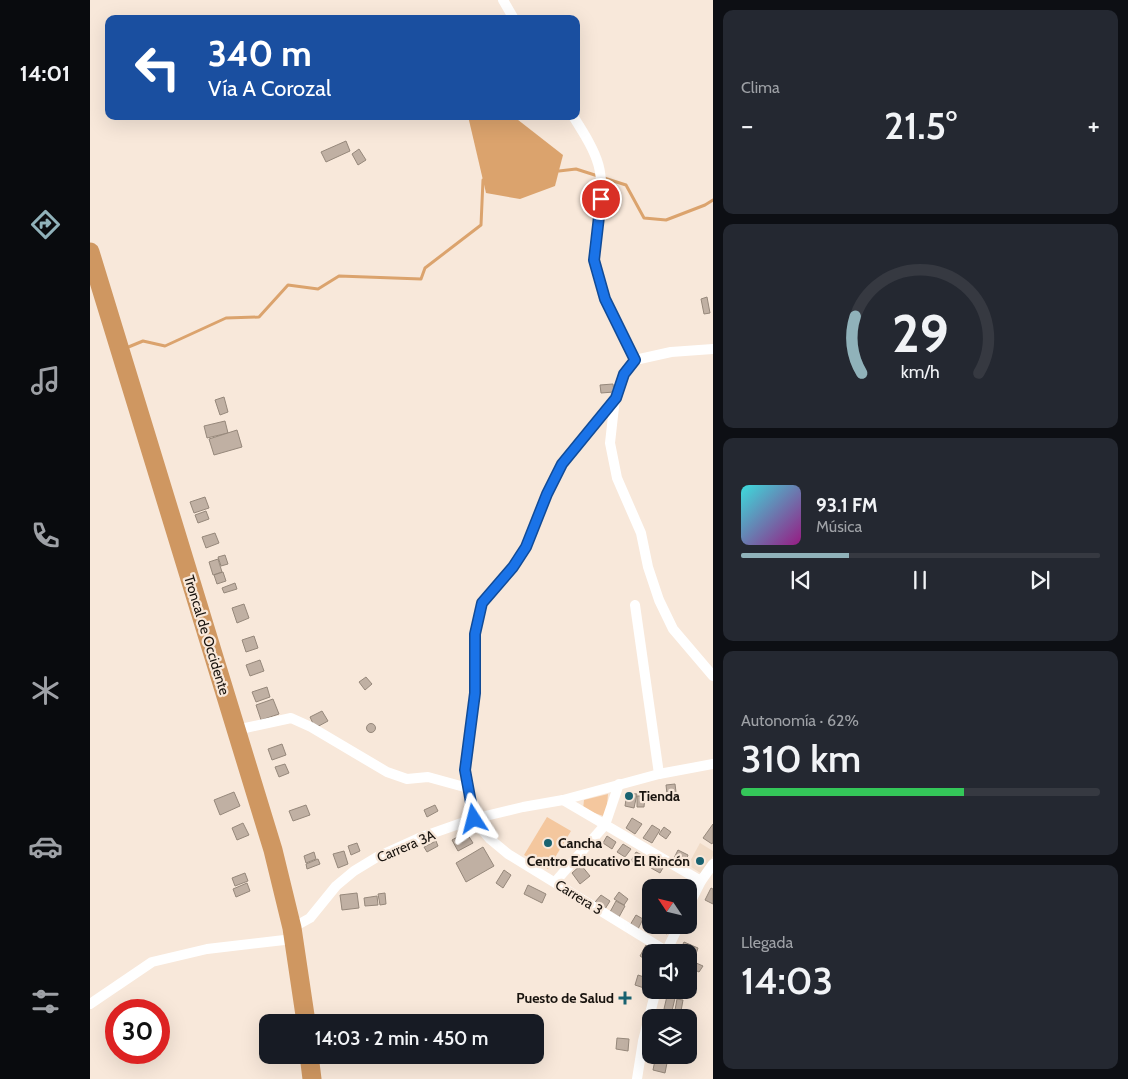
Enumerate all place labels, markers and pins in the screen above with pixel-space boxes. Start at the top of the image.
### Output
pin [580,178,622,220]
place label: Tienda [639,787,680,805]
marker: Tienda [623,790,635,802]
place label: Cancha [558,834,602,852]
marker: Cancha [542,837,554,849]
place label: Centro Educativo El Rincón [527,852,690,870]
marker: Centro Educativo El Rincón [694,855,706,867]
place label: Puesto de Salud [516,989,614,1007]
marker: Puesto de Salud [618,991,632,1005]

